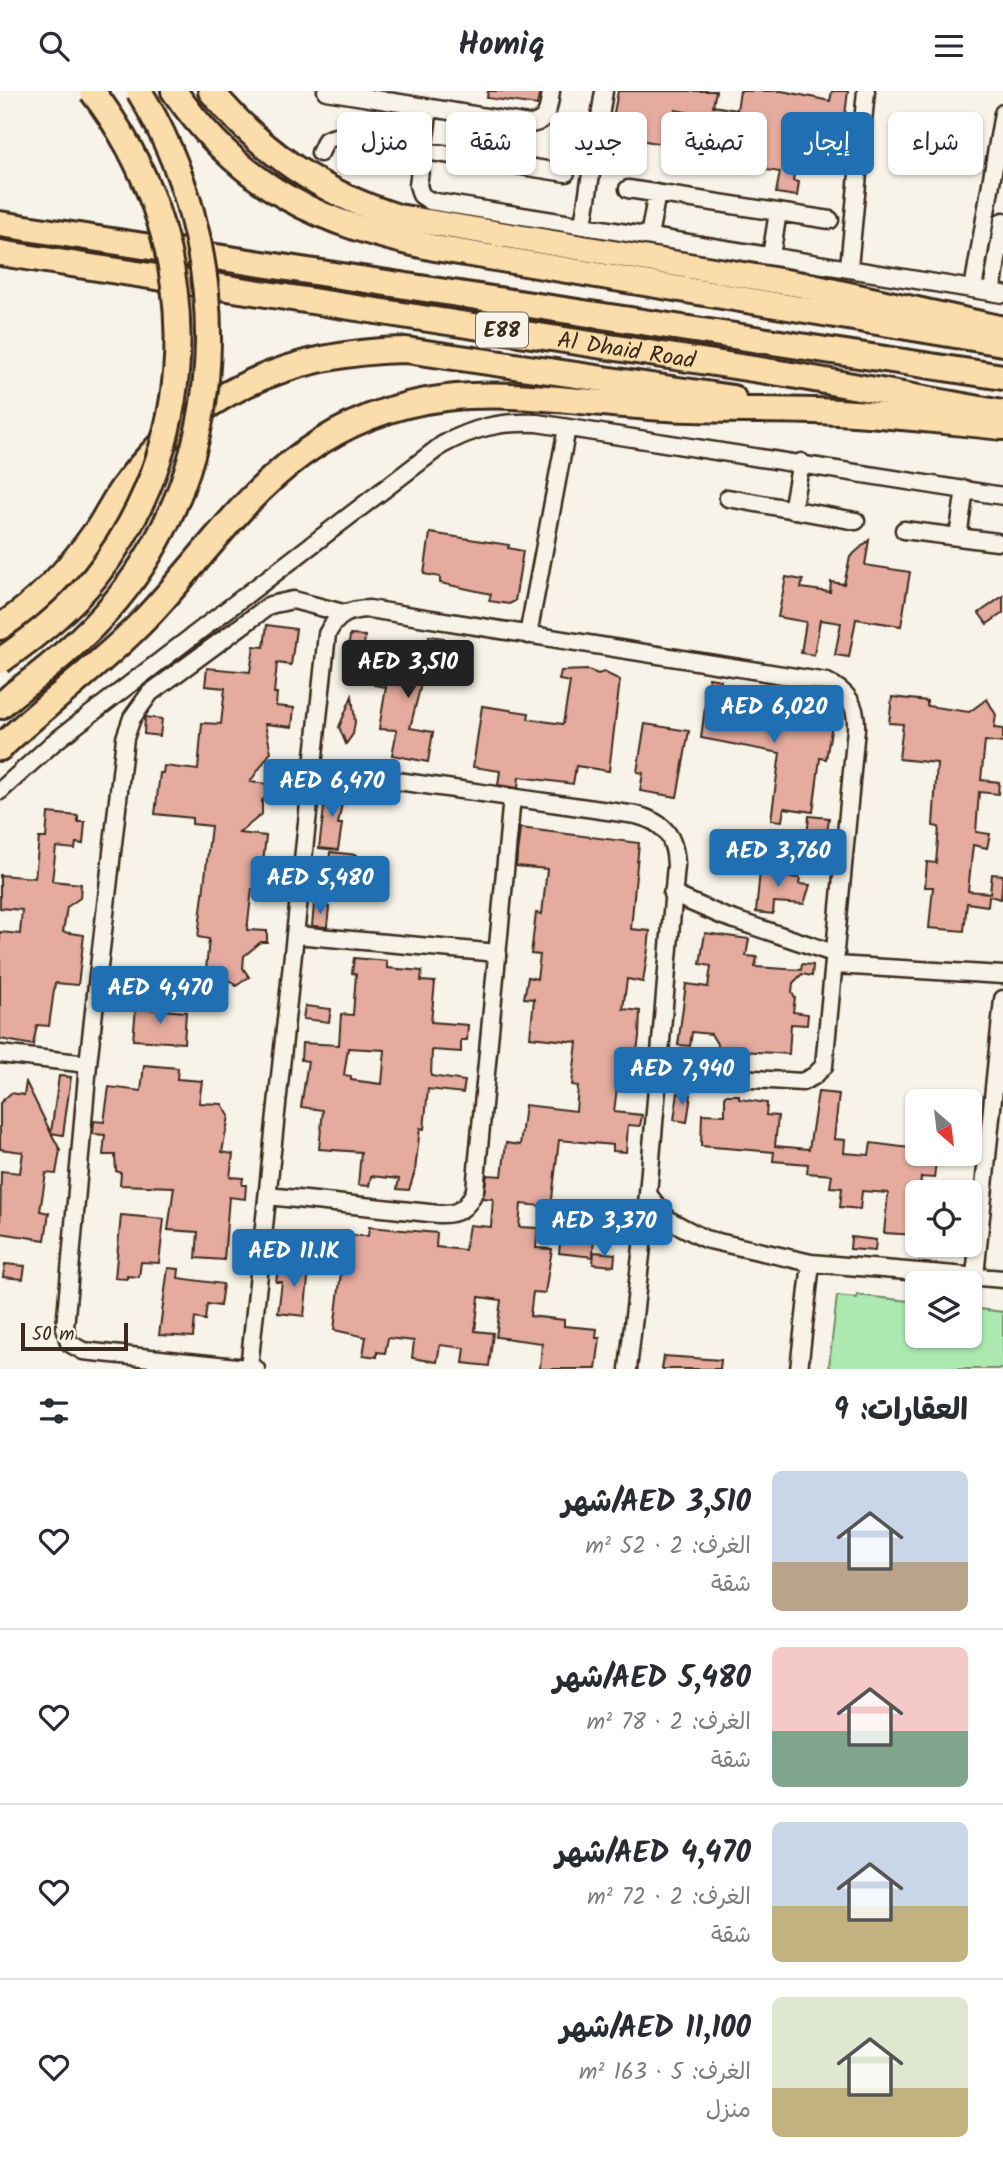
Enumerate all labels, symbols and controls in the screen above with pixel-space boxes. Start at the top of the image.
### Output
text: Homiq [458,20,545,71]
icon: search [35,27,73,65]
icon: menu [930,27,968,65]
chip: منزل [337,112,432,175]
chip: شقة [446,112,536,175]
chip: جديد [550,112,647,175]
chip: تصفية [661,112,767,175]
chip: إيجار [781,112,874,175]
chip: شراء [888,112,983,175]
road number: E88 [476,313,528,347]
street label: Al Dhaid Road [555,323,698,380]
pin: AED 3,510 [328,641,488,700]
text: AED 3,510 [358,645,458,681]
pin: AED 6,020 [694,685,854,745]
text: AED 6,020 [721,690,827,726]
pin: AED 6,470 [252,759,412,819]
text: AED 6,470 [279,764,385,800]
pin: AED 3,760 [698,829,858,889]
text: AED 3,760 [725,834,831,870]
pin: AED 5,480 [240,857,400,916]
text: AED 5,480 [267,861,373,897]
pin: AED 4,470 [80,967,240,1026]
text: AED 4,470 [107,971,213,1007]
pin: AED 7,940 [602,1047,762,1107]
text: AED 7,940 [630,1052,734,1088]
north arrow [905,1089,982,1165]
map controls [905,1089,982,1348]
button: locate [905,1180,982,1257]
pin: AED 3,370 [524,1199,684,1259]
text: AED 3,370 [551,1204,657,1240]
pin: AED 11.1K [214,1229,374,1289]
text: AED 11.1K [248,1234,340,1270]
button: layers [905,1271,982,1348]
scale bar [21,1320,128,1352]
text: 50 m [32,1320,74,1350]
text: العقارات: 9 [833,1387,968,1435]
icon: filters [35,1392,73,1430]
text: AED 3,510/شهر [562,1479,751,1527]
icon: home [828,1499,912,1583]
icon: heart [35,1522,73,1560]
text: الغرف: 2 · 52 m² [585,1529,751,1565]
text: شقة [711,1567,751,1603]
text: AED 5,480/شهر [553,1655,751,1703]
icon: home [828,1675,912,1759]
icon: heart [35,1698,73,1736]
text: الغرف: 2 · 78 m² [587,1705,751,1741]
text: شقة [711,1743,751,1779]
text: AED 4,470/شهر [556,1830,751,1878]
icon: home [828,1850,912,1934]
icon: heart [35,1873,73,1911]
text: الغرف: 2 · 72 m² [587,1880,751,1916]
text: شقة [711,1918,751,1954]
text: AED 11,100/شهر [560,2005,751,2053]
icon: home [828,2025,912,2109]
icon: heart [35,2048,73,2086]
text: الغرف: 5 · 163 m² [579,2055,751,2091]
text: منزل [706,2093,751,2129]

